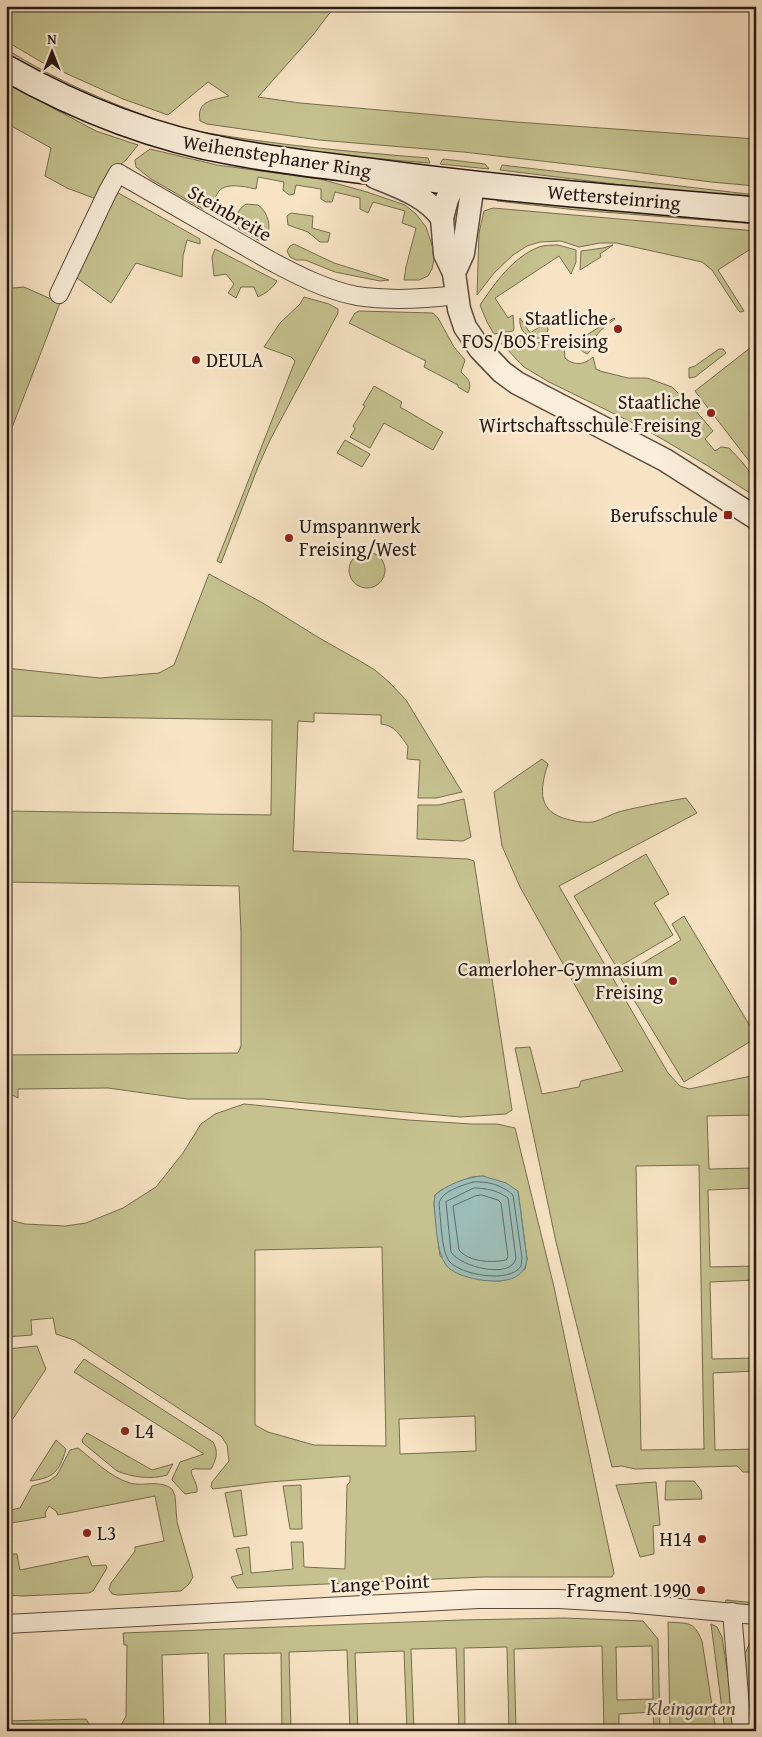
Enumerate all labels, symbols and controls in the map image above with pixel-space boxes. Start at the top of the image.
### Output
north arrow [28,28,78,78]
text: N [47,29,57,49]
street label: Weihenstephaner Ring [181,126,373,185]
street label: Wettersteinring [546,176,682,217]
street label: Steinbreite [183,177,278,248]
place label: Staatliche FOS/BOS Freising [462,303,608,355]
marker: Staatliche FOS/BOS Freising [612,323,624,335]
place label: DEULA [206,345,263,374]
marker: DEULA [190,354,202,366]
place label: Staatliche Wirtschaftsschule Freising [479,387,701,439]
marker: Staatliche Wirtschaftsschule Freising [705,407,717,419]
place label: Berufsschule [610,500,718,529]
marker: Berufsschule [722,509,734,521]
place label: Umspannwerk Freising/West [299,511,422,563]
marker: Umspannwerk Freising/West [283,532,295,544]
place label: Camerloher-Gymnasium Freising [458,954,664,1006]
marker: Camerloher-Gymnasium Freising [667,975,679,987]
place label: L4 [135,1416,154,1445]
marker: L4 [119,1425,131,1437]
place label: L3 [97,1518,116,1547]
place label: H14 [659,1524,692,1553]
marker: L3 [81,1527,93,1539]
marker: H14 [696,1533,708,1545]
street label: Lange Point [330,1565,430,1600]
place label: Fragment 1990 [567,1575,691,1604]
marker: Fragment 1990 [695,1584,707,1596]
park label: Kleingarten [645,1693,736,1722]

